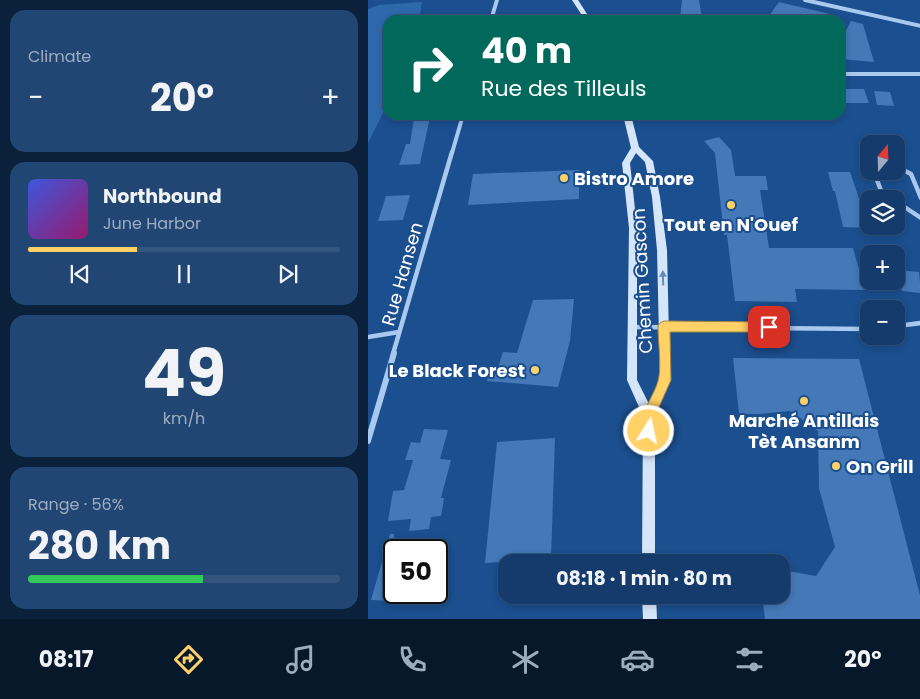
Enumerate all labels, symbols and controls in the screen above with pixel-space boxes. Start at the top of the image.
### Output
text: 40 m [481,26,572,75]
icon: right [398,35,463,100]
text: Climate [28,45,91,68]
text: 20° [150,71,214,124]
text: Rue des Tilleuls [481,73,647,104]
text: − [28,78,43,117]
text: + [321,78,340,117]
north arrow [860,135,906,180]
map controls [860,135,905,345]
place label: Bistro Amore [574,166,694,191]
marker: Bistro Amore [558,172,570,184]
text: Northbound [103,183,222,210]
button: layers [860,190,905,235]
marker: Tout en N'Ouef [725,199,737,211]
street label: Chemin Gascon [626,208,658,354]
text: June Harbor [103,212,201,235]
place label: Tout en N'Ouef [664,212,798,237]
street label: Rue Hansen [375,219,429,329]
button: + [860,245,905,290]
icon: previous [66,260,94,288]
icon: pause [170,260,198,288]
icon: next [274,260,302,288]
one-way arrow [659,270,667,286]
button: − [860,300,905,345]
pin [748,306,790,348]
icon: arrive [755,313,783,341]
text: 49 [142,328,226,419]
place label: Le Black Forest [389,358,525,383]
marker: Le Black Forest [529,364,541,376]
marker: Marché Antillais Tèt Ansanm [798,395,810,407]
position arrow [622,404,674,456]
text: km/h [163,407,205,430]
place label: Marché Antillais Tèt Ansanm [729,408,879,454]
place label: On Grill [846,454,913,479]
marker: On Grill [830,460,842,472]
text: Range · 56% [28,493,124,516]
text: 280 km [28,519,171,572]
speed limit sign: 50 [383,539,448,604]
text: 08:18 · 1 min · 80 m [556,565,732,592]
icon: directions [171,642,206,677]
icon: music [283,642,318,677]
icon: phone [395,642,430,677]
icon: climate [508,642,543,677]
icon: car [620,642,655,677]
icon: filters [732,642,767,677]
text: 08:17 [39,644,94,675]
text: 20° [844,644,881,675]

